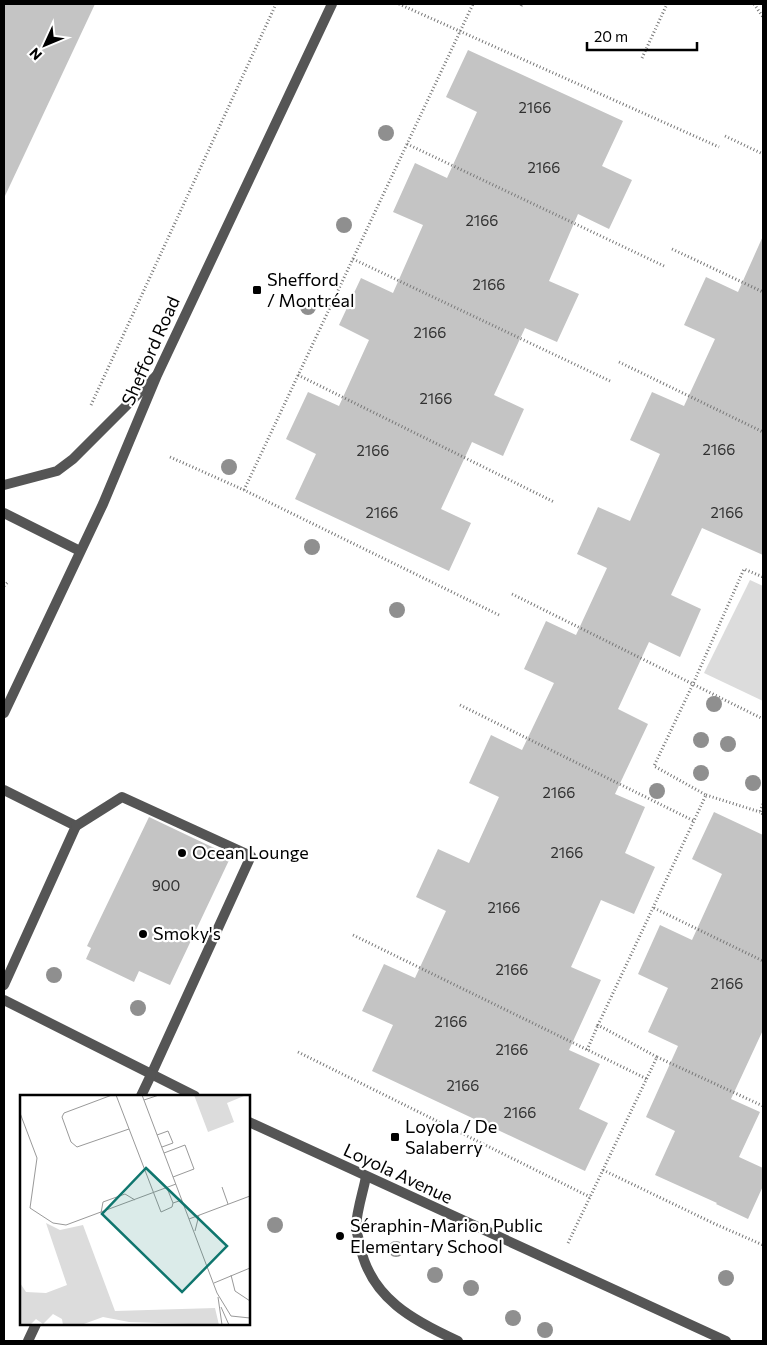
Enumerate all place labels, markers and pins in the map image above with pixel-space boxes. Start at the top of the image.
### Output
place label: Shefford / Montréal [267,268,354,311]
marker: Shefford / Montréal [251,284,263,296]
place label: Ocean Lounge [192,841,309,863]
marker: Ocean Lounge [176,847,188,859]
place label: Smoky's [153,922,221,944]
marker: Smoky's [137,928,149,940]
place label: Loyola / De Salaberry [405,1115,497,1158]
marker: Loyola / De Salaberry [389,1131,401,1143]
place label: Séraphin-Marion Public Elementary School [350,1214,543,1257]
marker: Séraphin-Marion Public Elementary School [334,1230,346,1242]

